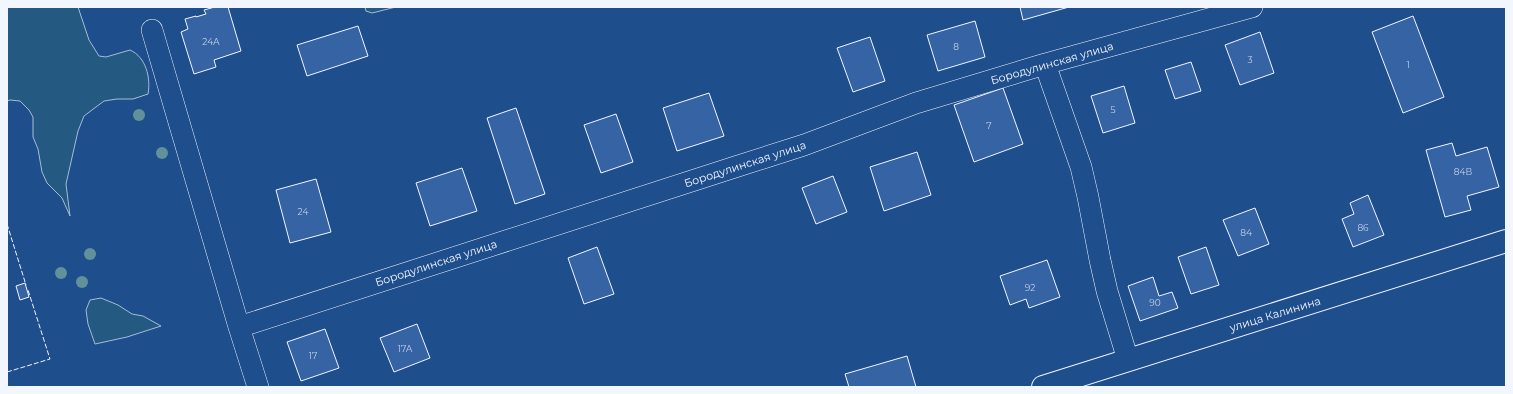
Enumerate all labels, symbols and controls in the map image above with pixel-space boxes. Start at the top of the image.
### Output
house number: 24А [202,36,220,47]
street label: Бородулинская улица [989,39,1115,87]
house number: 8 [953,41,959,52]
house number: 3 [1247,54,1253,65]
house number: 1 [1406,59,1410,70]
house number: 5 [1110,104,1116,115]
house number: 7 [986,120,992,131]
street label: Бородулинская улица [682,138,808,190]
house number: 84В [1454,166,1472,177]
house number: 24 [298,206,308,217]
house number: 86 [1357,222,1369,233]
house number: 84 [1240,227,1252,238]
street label: Бородулинская улица [373,237,499,289]
house number: 92 [1025,282,1035,293]
street label: улица Калинина [1227,293,1322,335]
house number: 90 [1149,297,1161,308]
house number: 17А [398,343,413,354]
house number: 17 [309,350,317,361]

